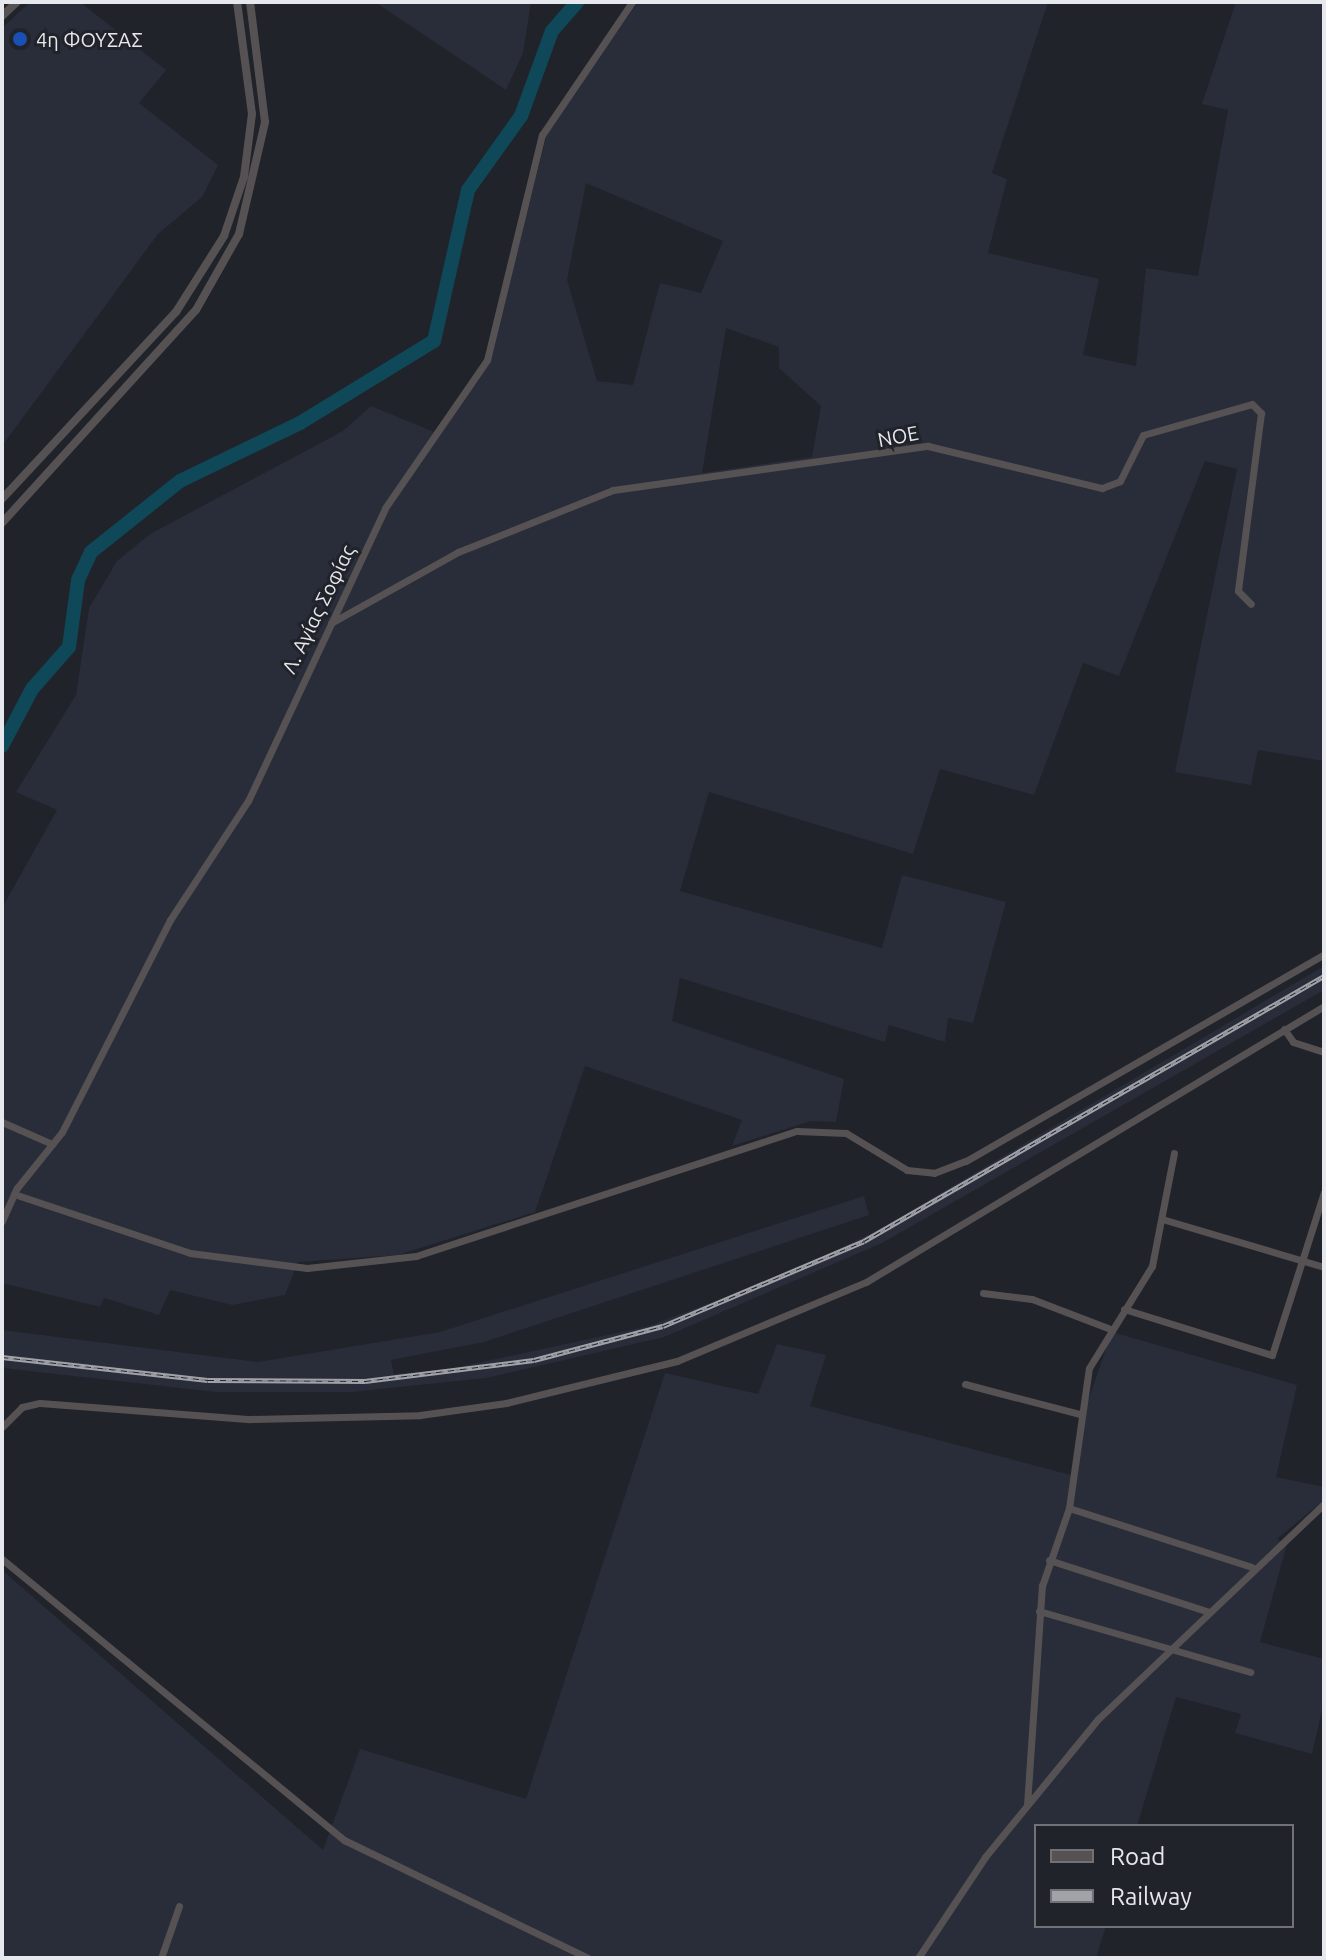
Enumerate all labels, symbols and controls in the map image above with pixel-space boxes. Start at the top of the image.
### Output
place label: 4η ΦΟΥΣΑΣ [36,27,143,51]
marker: 4η ΦΟΥΣΑΣ [11,30,29,48]
street label: NOE [876,420,920,452]
street label: Λ. Αγίας Σοφίας [276,541,360,677]
legend [1034,1824,1294,1928]
text: Road [1110,1843,1165,1870]
text: Railway [1110,1883,1192,1910]

